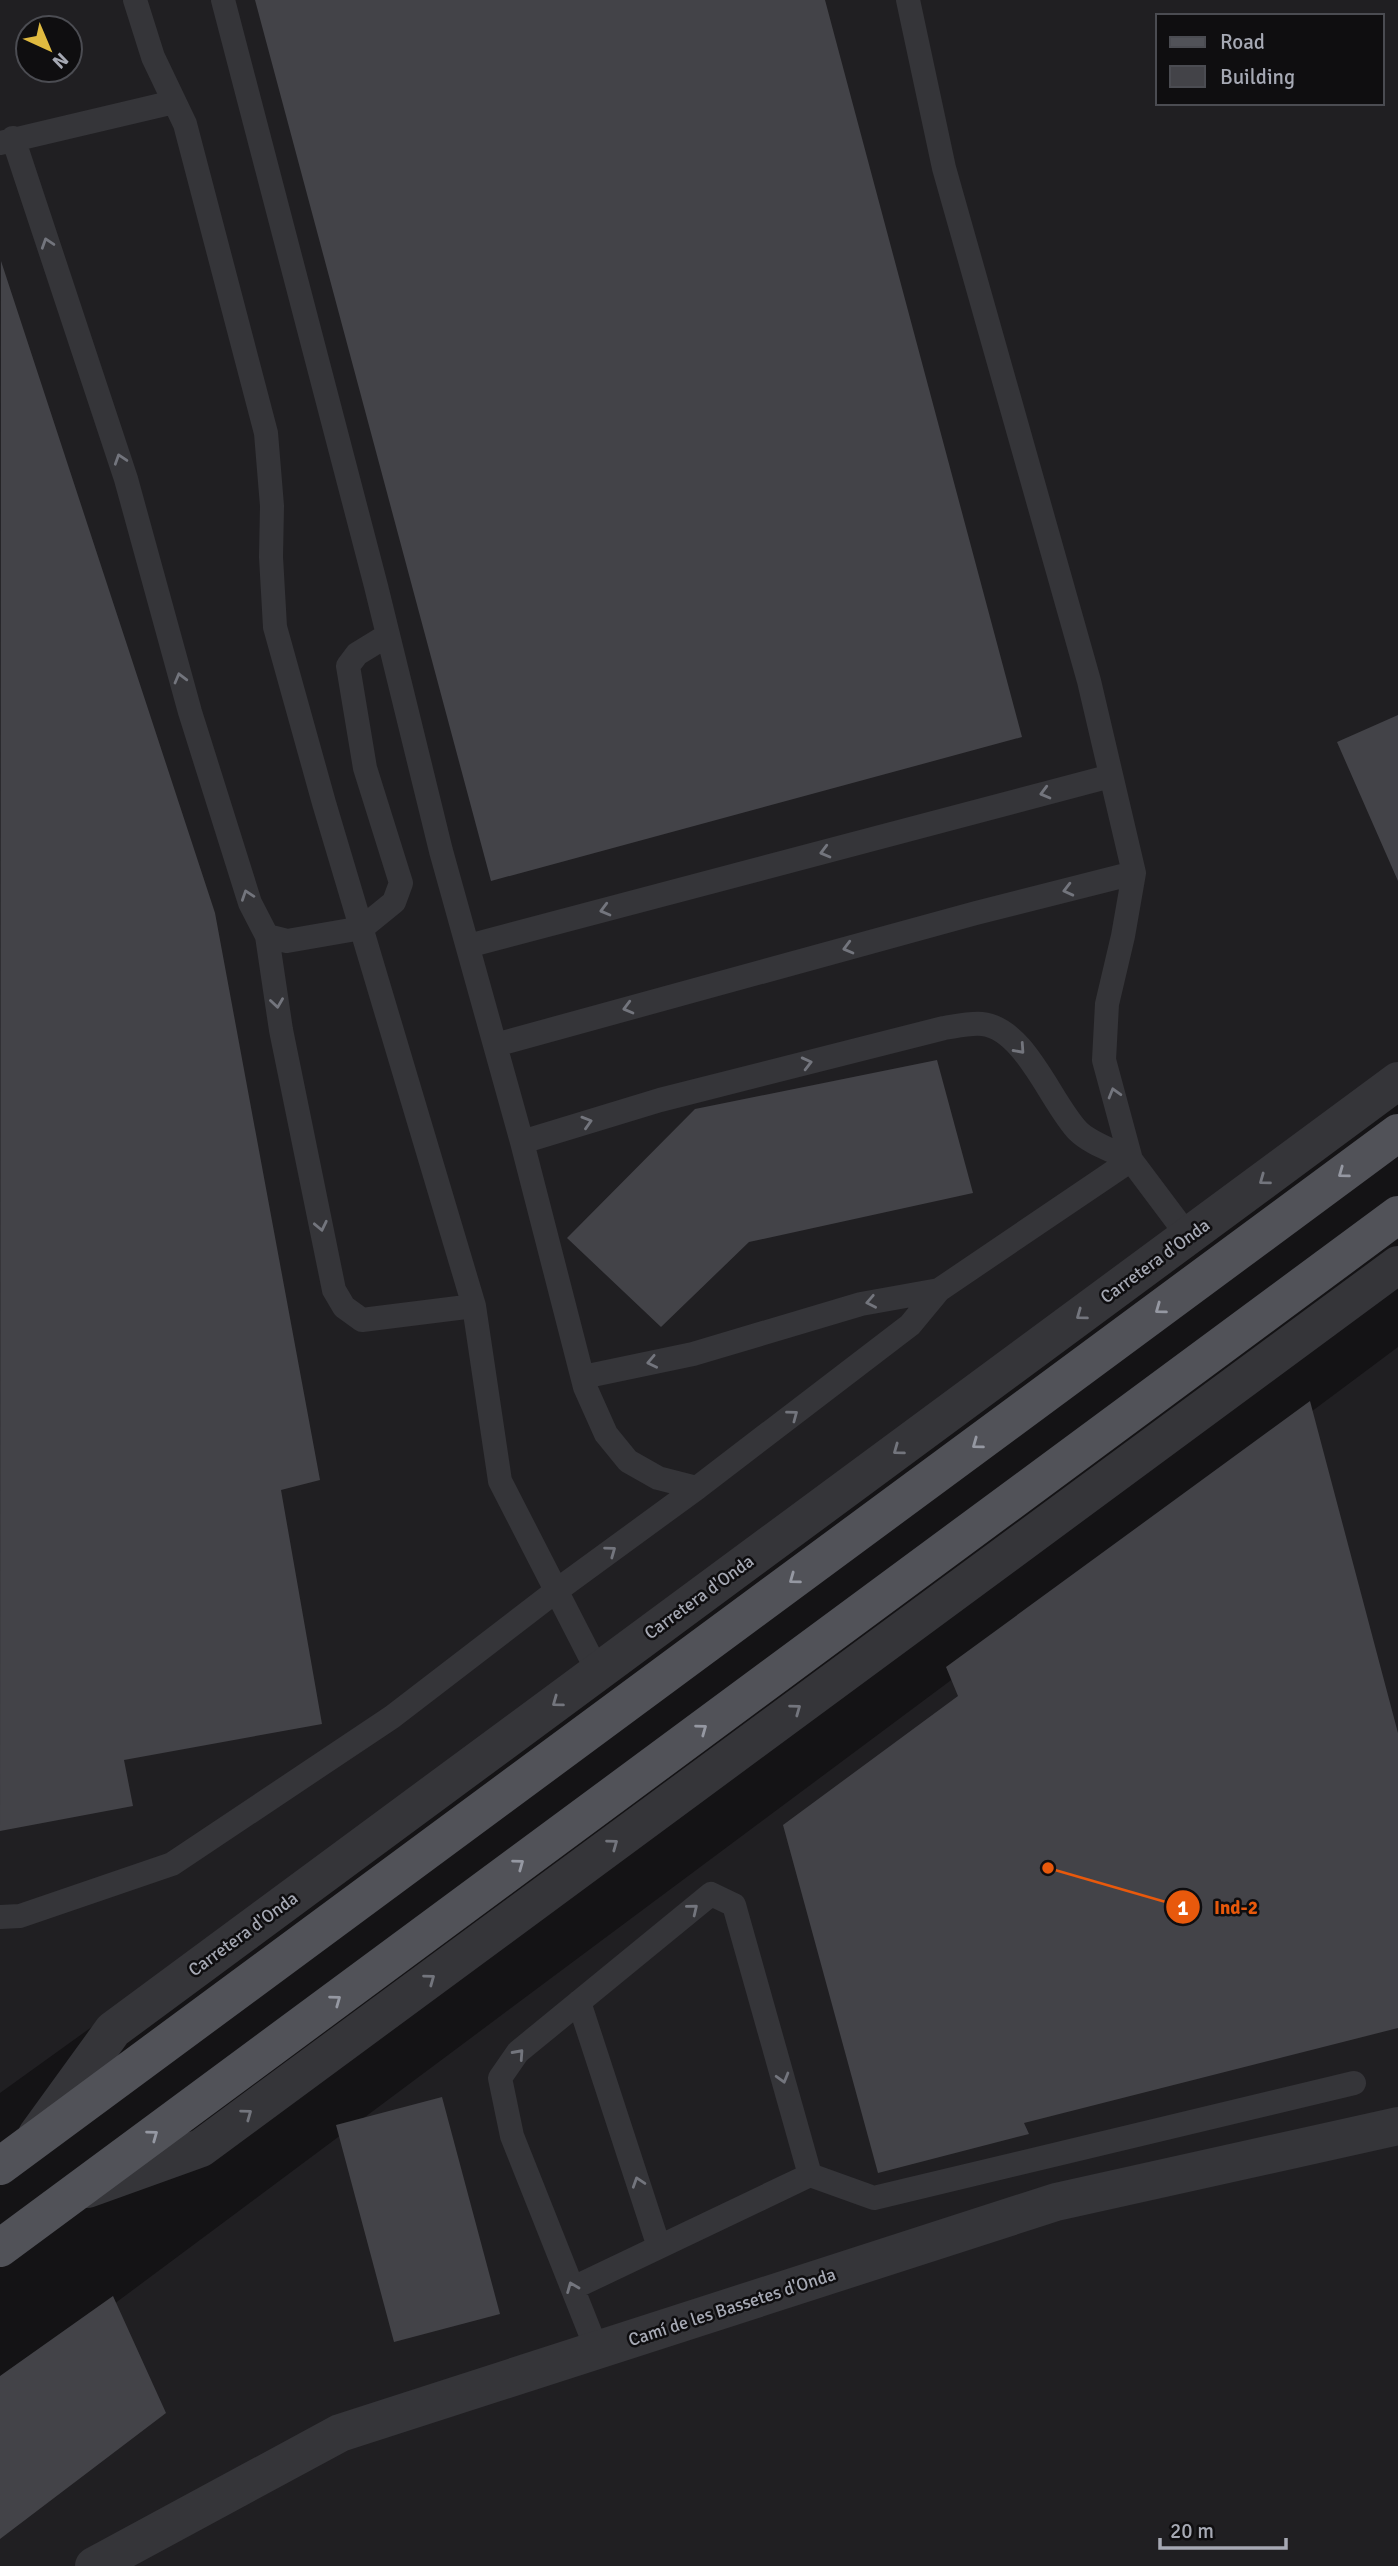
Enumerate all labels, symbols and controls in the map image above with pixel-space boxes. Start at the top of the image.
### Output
north arrow [14,14,84,84]
legend [1156,14,1384,105]
text: Road [1220,29,1265,55]
text: N [47,47,73,74]
text: Building [1220,64,1295,90]
one-way arrow [41,237,56,249]
one-way arrow [113,453,128,465]
one-way arrow [174,672,189,684]
one-way arrow [1039,785,1051,800]
one-way arrow [819,843,831,858]
one-way arrow [1062,882,1074,896]
one-way arrow [241,890,255,902]
one-way arrow [599,902,611,916]
one-way arrow [842,940,854,954]
one-way arrow [269,998,284,1009]
one-way arrow [623,1000,635,1014]
one-way arrow [1012,1041,1025,1054]
one-way arrow [801,1057,813,1071]
one-way arrow [1108,1088,1122,1100]
one-way arrow [581,1116,593,1131]
one-way arrow [1338,1165,1351,1178]
one-way arrow [1259,1172,1272,1184]
street label: Carretera d'Onda [1096,1214,1214,1308]
one-way arrow [313,1220,328,1232]
one-way arrow [865,1294,877,1309]
one-way arrow [1155,1300,1168,1313]
one-way arrow [1076,1307,1089,1319]
one-way arrow [646,1354,658,1369]
one-way arrow [785,1410,798,1423]
one-way arrow [972,1436,985,1448]
one-way arrow [893,1442,906,1454]
one-way arrow [603,1547,616,1559]
street label: Carretera d'Onda [640,1550,758,1644]
one-way arrow [789,1571,802,1583]
one-way arrow [552,1693,565,1706]
one-way arrow [788,1705,801,1717]
one-way arrow [694,1725,707,1737]
one-way arrow [605,1840,618,1852]
one-way arrow [511,1860,524,1873]
street label: Carretera d'Onda [184,1887,302,1981]
callout: Ind-2 [1165,1887,1272,1927]
text: 1 [1177,1895,1189,1921]
text: Ind-2 [1214,1896,1258,1920]
one-way arrow [685,1905,698,1917]
one-way arrow [422,1975,435,1988]
one-way arrow [328,1995,341,2008]
one-way arrow [511,2049,523,2062]
one-way arrow [774,2071,789,2083]
one-way arrow [239,2110,252,2123]
one-way arrow [146,2131,158,2143]
one-way arrow [632,2176,646,2188]
street label: Camí de les Bassetes d'Onda [625,2263,839,2351]
one-way arrow [567,2281,581,2293]
scale bar [1160,2506,1286,2550]
text: 20 m [1170,2518,1214,2544]

